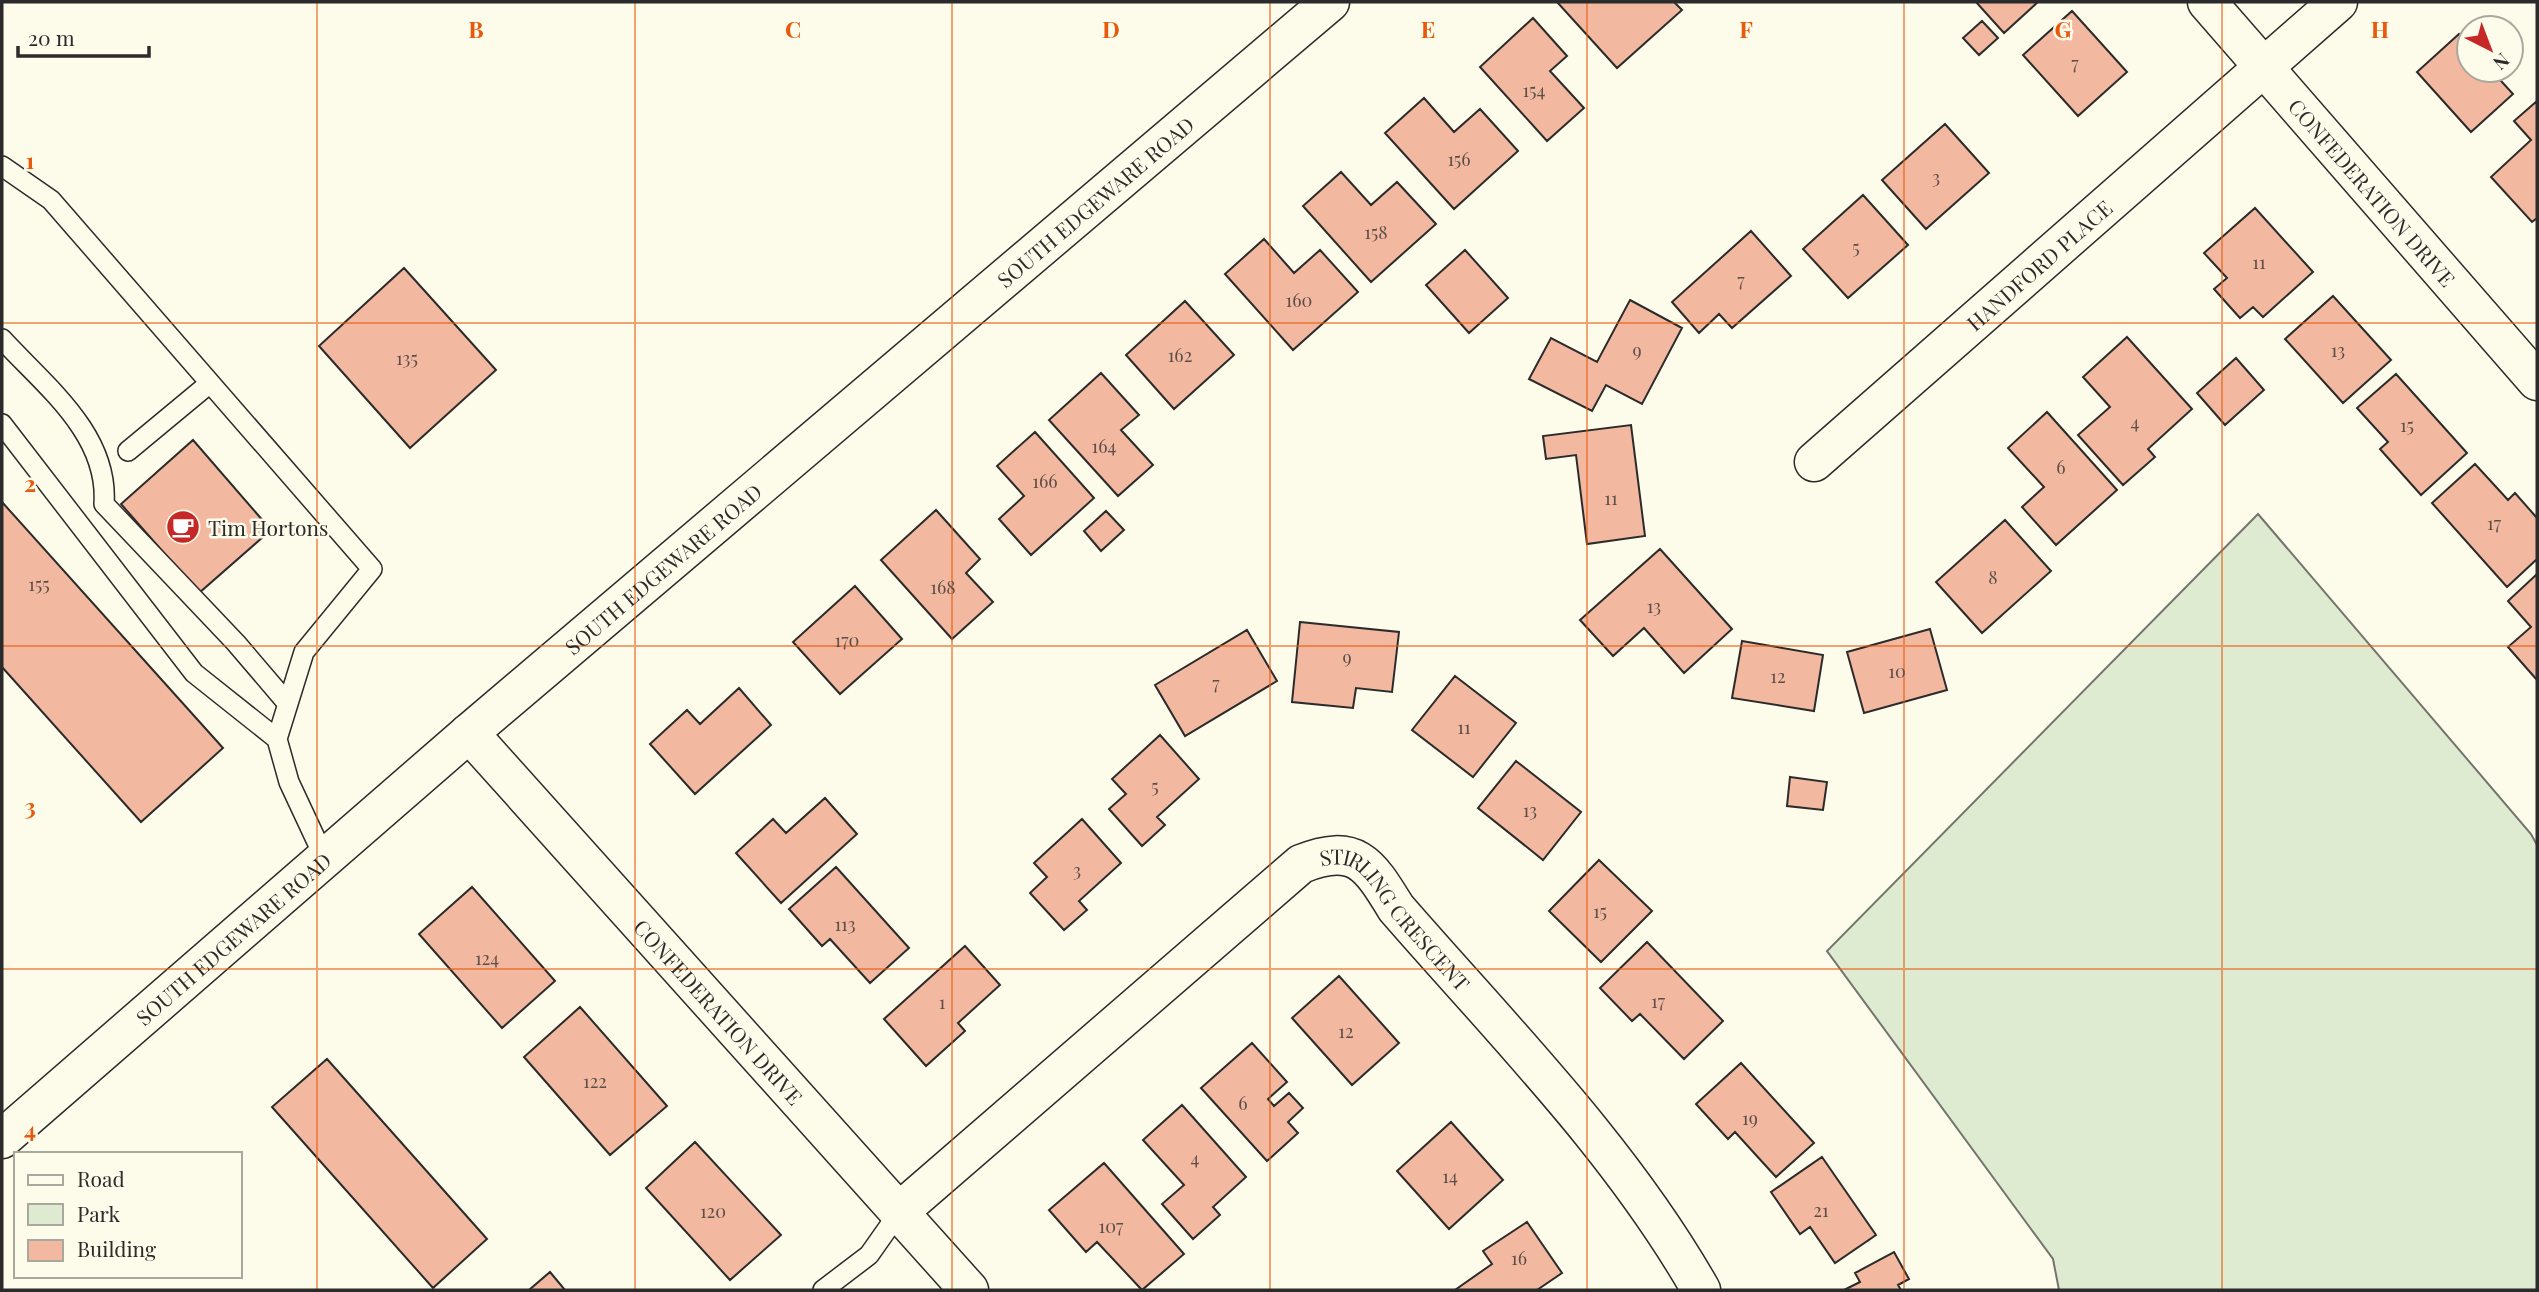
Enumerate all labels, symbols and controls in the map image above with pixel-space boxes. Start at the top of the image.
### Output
text: B [468,13,484,44]
text: C [785,13,801,44]
text: D [1102,13,1120,44]
text: E [1421,13,1435,44]
text: F [1739,13,1753,44]
text: G [2055,13,2072,44]
text: H [2371,13,2389,44]
scale bar [18,14,149,58]
north arrow [2455,14,2525,84]
text: 20 m [28,23,75,51]
text: N [2488,48,2516,77]
house number: 7 [2071,51,2079,75]
house number: 154 [1523,78,1546,102]
street label: CONFEDERATION DRIVE [2283,92,2462,292]
street label: SOUTH EDGEWARE ROAD [991,110,1199,293]
text: 1 [26,144,35,175]
house number: 156 [1447,147,1471,171]
house number: 3 [1932,165,1940,189]
street label: HANDFORD PLACE [1960,193,2117,336]
house number: 158 [1364,220,1388,244]
house number: 5 [1852,235,1860,259]
house number: 11 [2252,250,2266,274]
house number: 7 [1737,268,1745,292]
house number: 160 [1286,288,1312,312]
house number: 9 [1632,338,1642,362]
house number: 13 [2331,338,2345,362]
house number: 162 [1168,343,1192,367]
house number: 135 [396,346,418,370]
house number: 4 [2131,410,2140,434]
house number: 15 [2400,413,2414,437]
house number: 164 [1092,434,1117,458]
house number: 6 [2056,455,2066,479]
text: 2 [24,467,36,498]
house number: 166 [1032,469,1058,493]
street label: SOUTH EDGEWARE ROAD [558,477,767,660]
house number: 11 [1604,486,1618,510]
cafe icon: Tim Hortons [164,508,202,546]
house number: 17 [2487,511,2502,535]
place label: Tim Hortons [208,513,328,541]
house number: 8 [1988,565,1998,589]
house number: 155 [28,572,50,596]
house number: 168 [930,575,956,599]
house number: 13 [1647,594,1661,618]
house number: 170 [835,628,859,652]
house number: 9 [1342,645,1352,669]
house number: 10 [1888,659,1906,683]
house number: 12 [1770,664,1786,688]
house number: 7 [1212,671,1220,695]
house number: 11 [1457,715,1471,739]
house number: 5 [1151,774,1159,798]
text: 3 [24,790,36,821]
house number: 13 [1523,798,1537,822]
street label: STIRLING CRESCENT [1317,841,1476,996]
street label: SOUTH EDGEWARE ROAD [129,846,336,1031]
house number: 3 [1073,858,1081,882]
house number: 15 [1593,899,1607,923]
house number: 113 [834,912,856,936]
street label: CONFEDERATION DRIVE [628,913,810,1110]
house number: 124 [475,946,499,970]
house number: 17 [1651,989,1666,1013]
house number: 1 [939,990,946,1014]
house number: 12 [1338,1019,1354,1043]
house number: 122 [583,1069,607,1093]
house number: 6 [1238,1091,1248,1115]
house number: 19 [1742,1106,1758,1130]
text: 4 [24,1113,36,1144]
house number: 4 [1191,1146,1200,1170]
legend [14,1152,242,1278]
text: Road [77,1164,125,1192]
house number: 14 [1442,1164,1458,1188]
house number: 21 [1813,1198,1829,1222]
text: Park [77,1199,121,1227]
house number: 120 [700,1199,726,1223]
house number: 107 [1099,1214,1124,1238]
text: Building [77,1234,156,1262]
house number: 16 [1511,1246,1527,1270]

